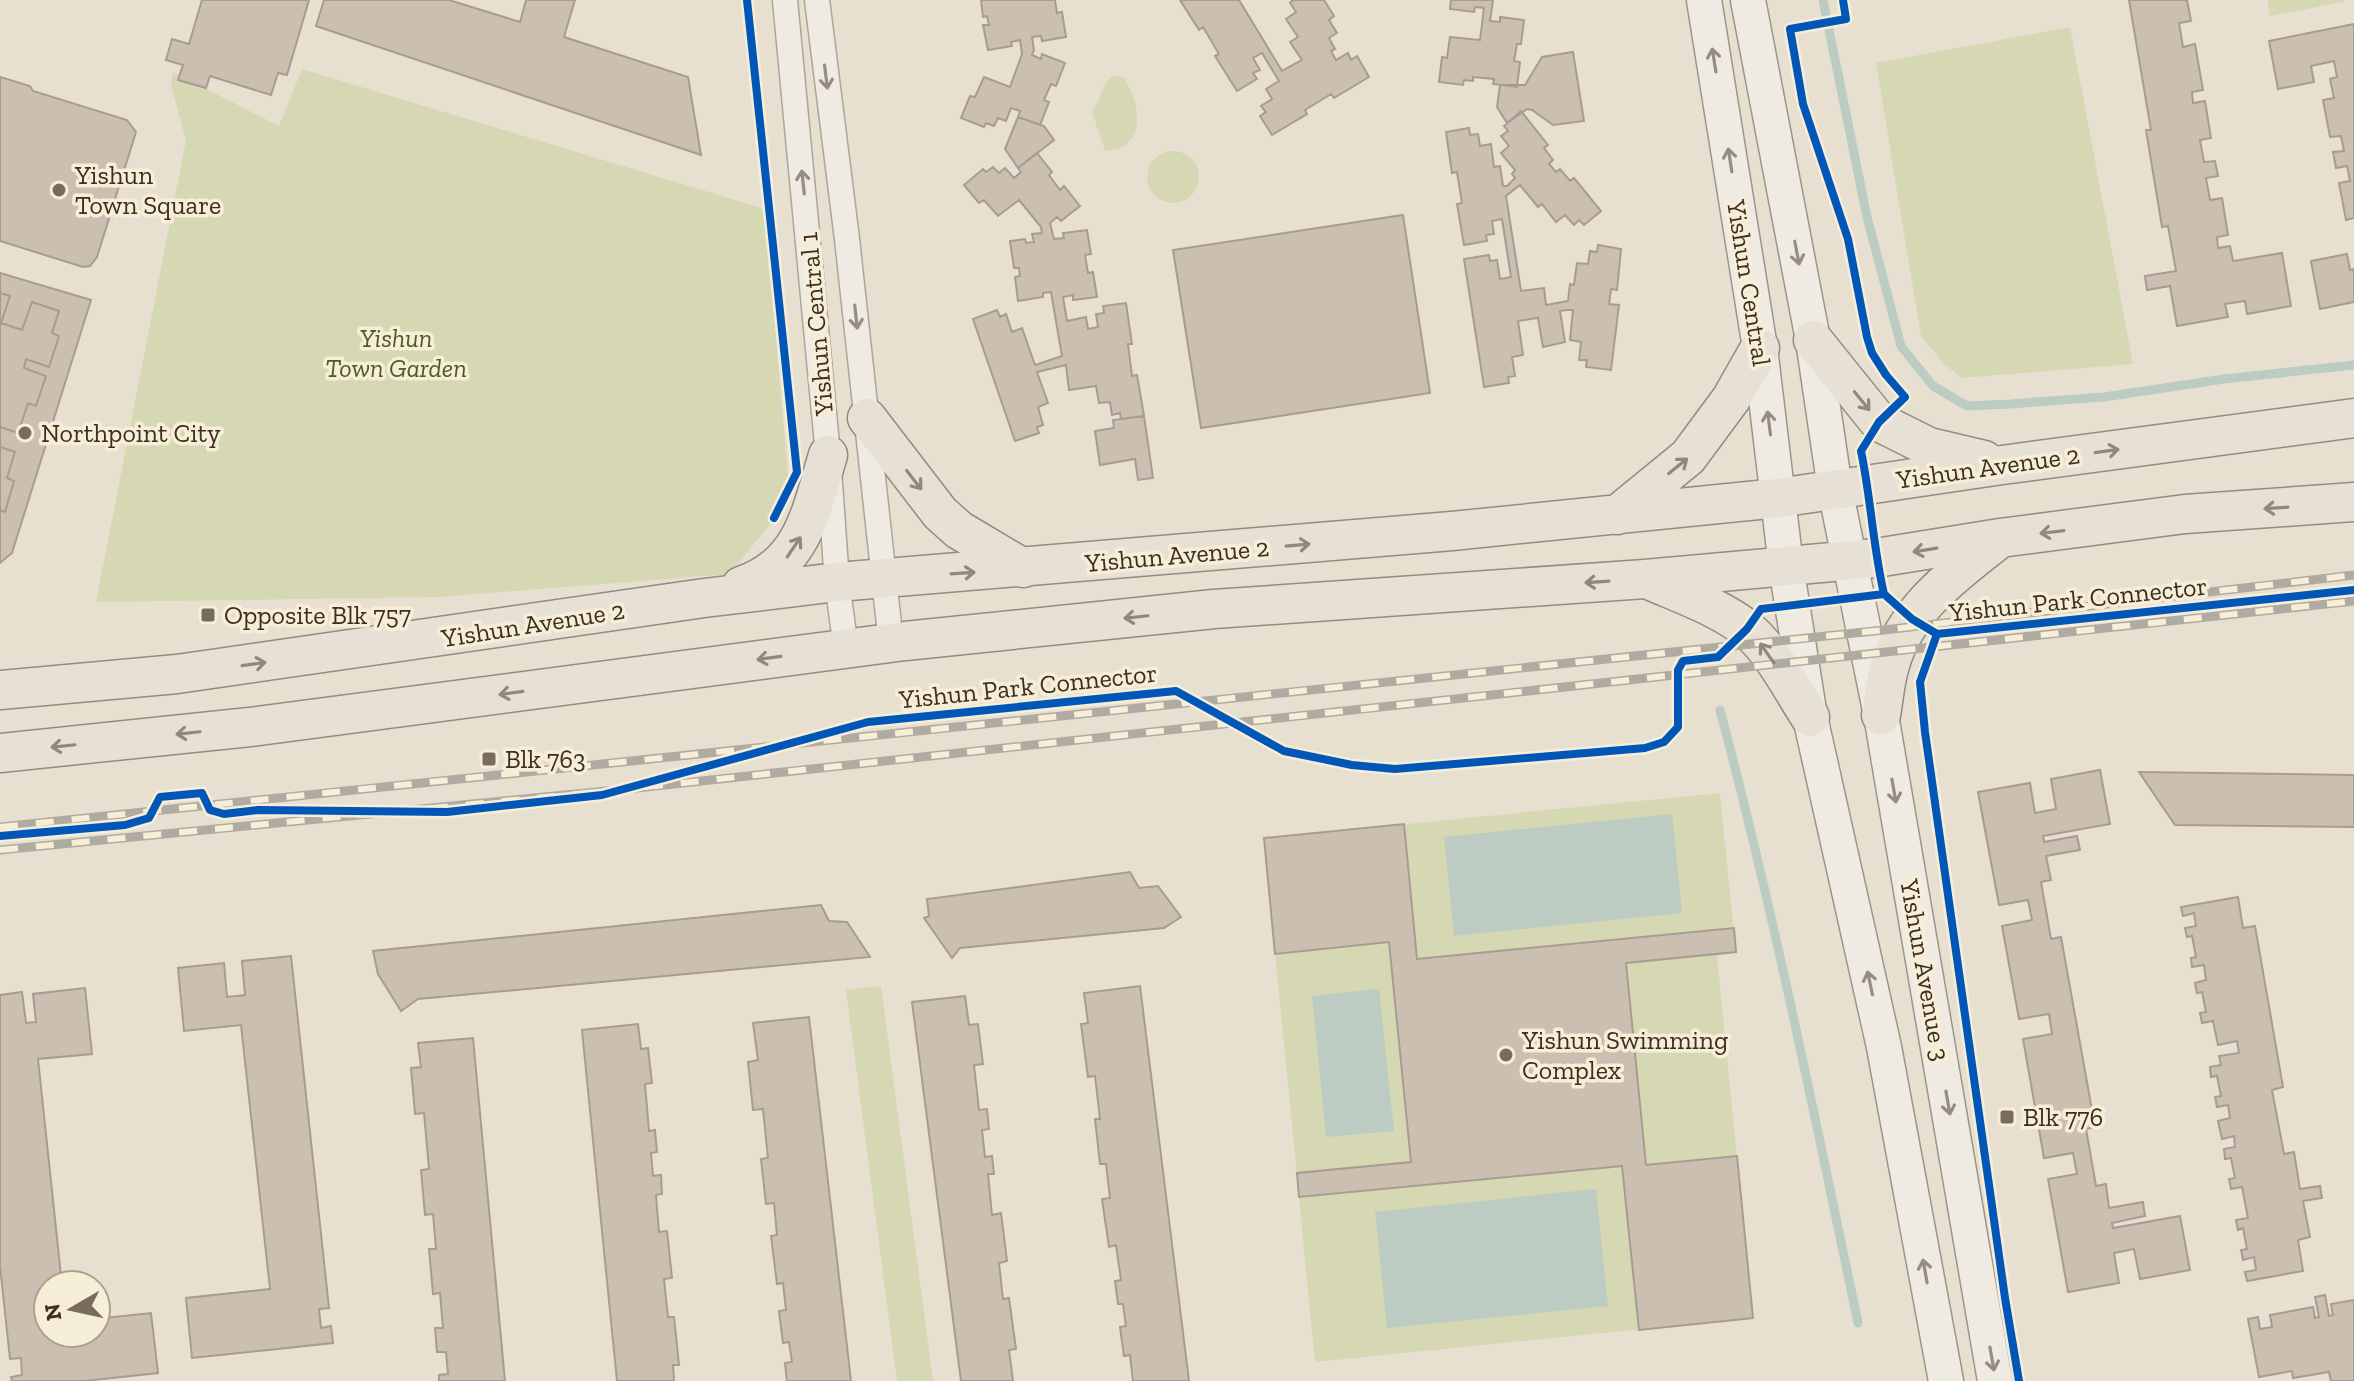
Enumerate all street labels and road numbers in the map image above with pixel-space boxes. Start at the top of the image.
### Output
street label: Yishun Central [1720,197,1778,368]
street label: Yishun Central 1 [792,231,840,418]
street label: Yishun Avenue 2 [1893,438,2082,496]
street label: Yishun Avenue 2 [1083,531,1270,579]
street label: Yishun Park Connector [1946,570,2209,629]
street label: Yishun Avenue 2 [438,594,627,654]
street label: Yishun Park Connector [896,657,1159,716]
street label: Yishun Avenue 3 [1893,876,1957,1063]

